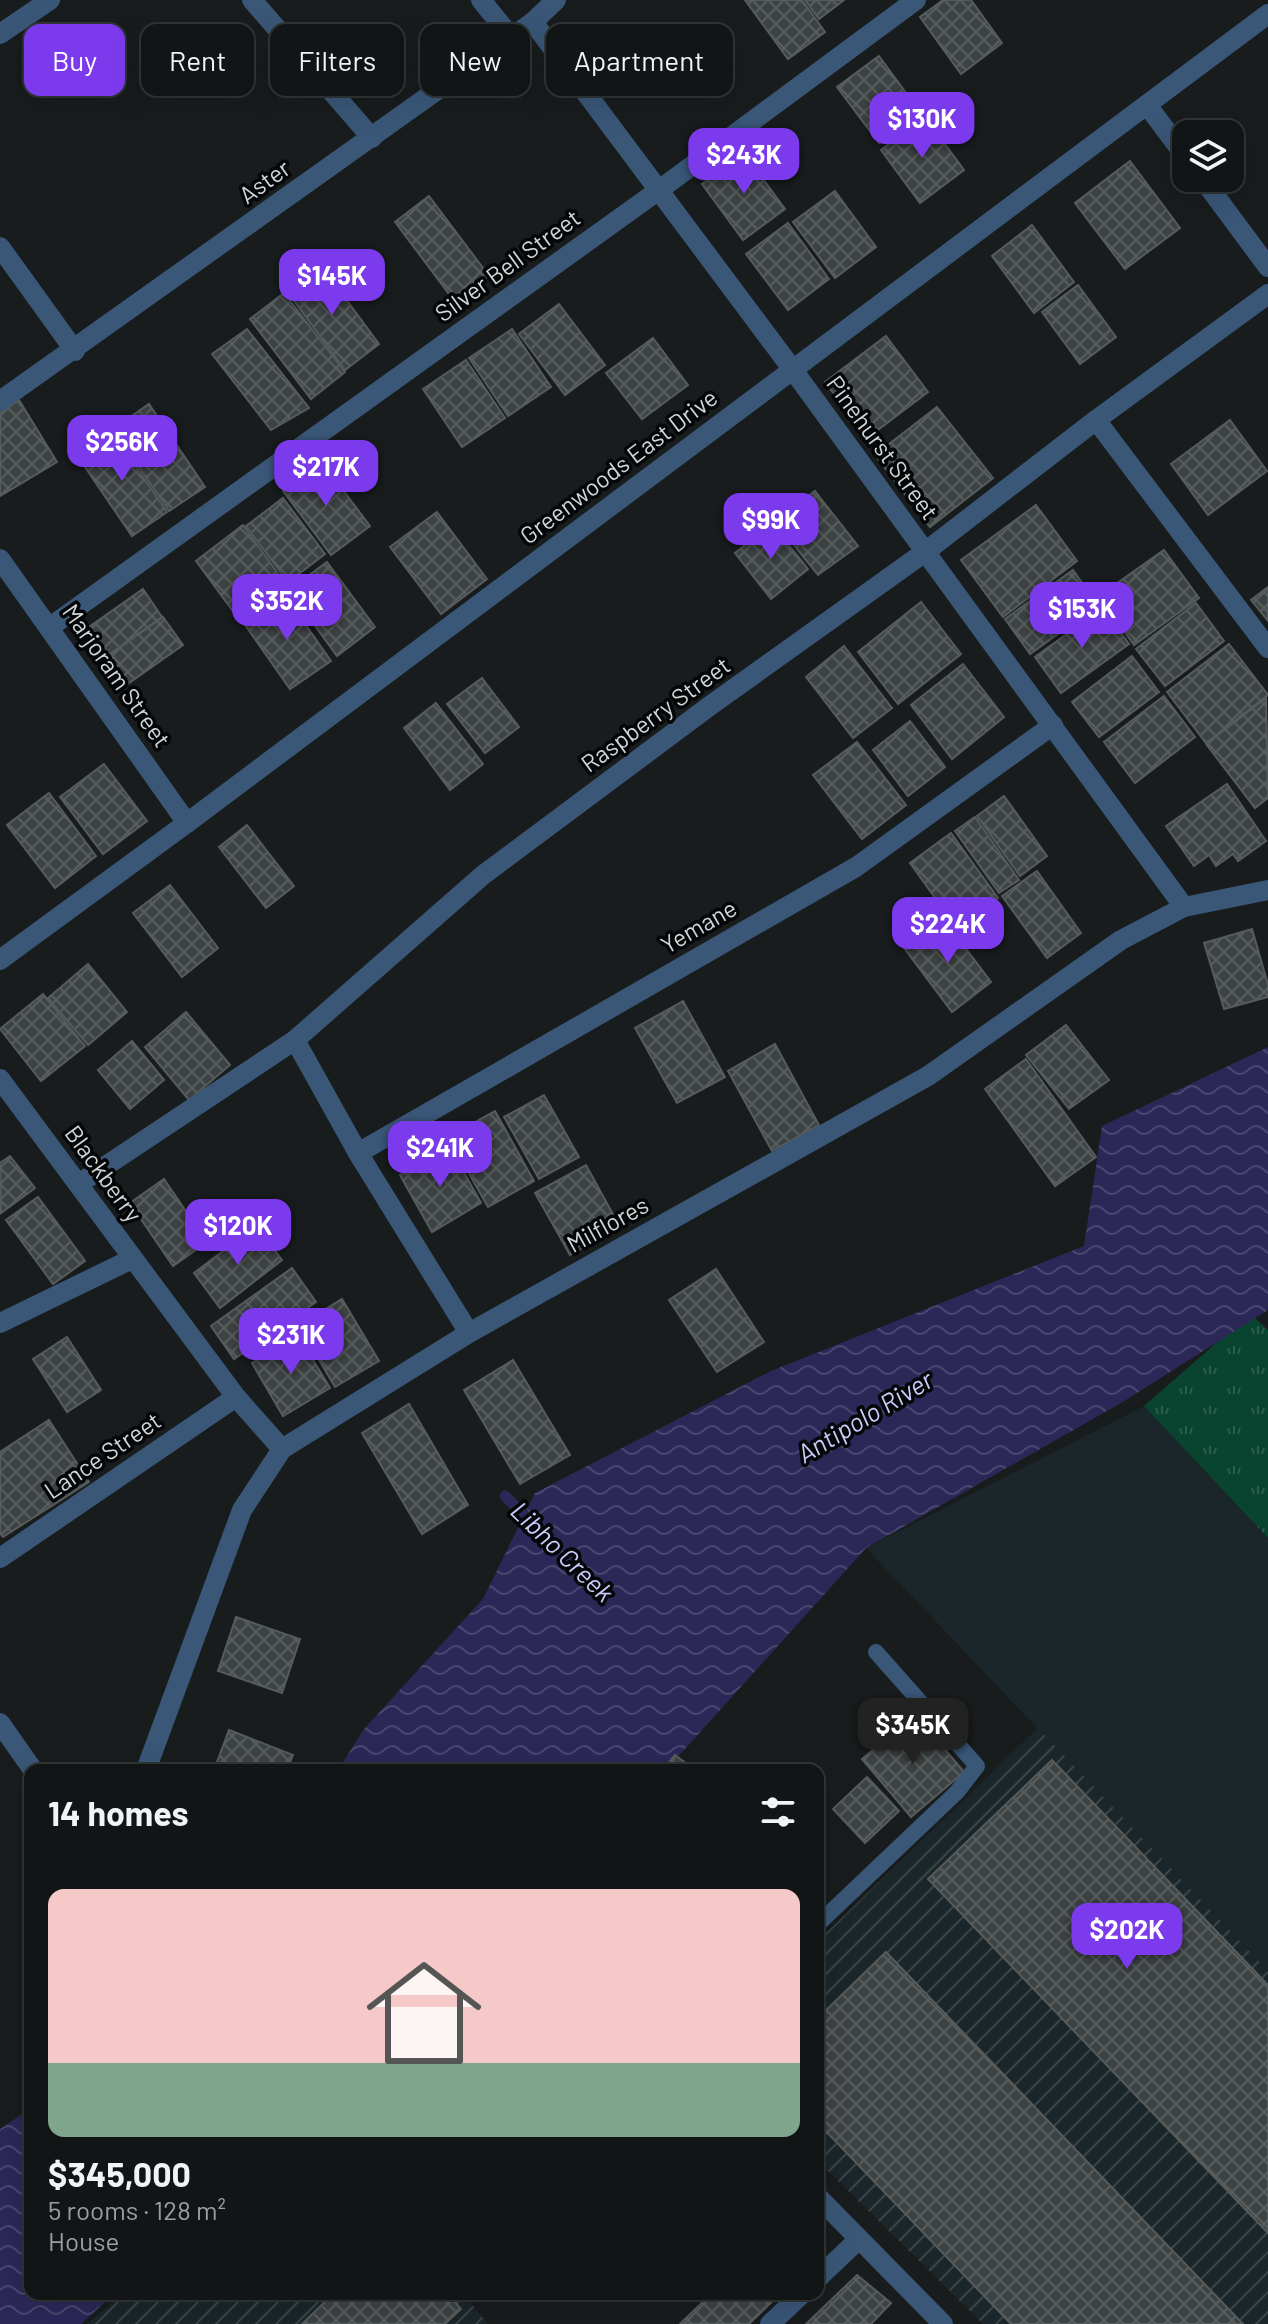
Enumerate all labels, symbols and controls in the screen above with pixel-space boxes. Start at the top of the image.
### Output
chip: Buy [24,24,125,96]
chip: Rent [141,24,254,96]
chip: Filters [270,24,404,96]
chip: New [420,24,530,96]
chip: Apartment [546,24,733,96]
pin: $130K [866,92,978,160]
text: $130K [887,102,957,133]
map controls [1172,120,1244,192]
button: layers [1172,120,1244,192]
pin: $243K [688,128,800,196]
text: $243K [706,138,782,169]
street label: Aster [233,152,296,209]
street label: Silver Bell Street [429,202,585,327]
pin: $145K [276,249,388,317]
text: $145K [297,259,367,290]
street label: Pinehurst Street [821,369,945,525]
street label: Greenwoods East Drive [514,382,722,549]
pin: $256K [66,415,178,483]
text: $256K [85,425,159,456]
pin: $217K [270,440,382,508]
text: $217K [292,450,360,481]
pin: $99K [724,493,818,561]
text: $99K [742,503,800,534]
pin: $352K [231,574,343,642]
pin: $153K [1026,582,1138,650]
text: $352K [250,584,324,615]
text: $153K [1048,592,1116,623]
street label: Marjoram Street [57,598,177,752]
street label: Raspberry Street [575,650,735,778]
street label: Yemane [655,892,741,959]
pin: $224K [892,897,1004,965]
text: $224K [910,907,986,938]
street label: Blackberry [59,1119,149,1227]
pin: $241K [384,1121,496,1189]
text: $241K [406,1131,474,1162]
street label: Milflores [561,1190,653,1258]
pin: $120K [182,1199,294,1267]
text: $120K [203,1209,273,1240]
pin: $231K [235,1308,347,1376]
text: $231K [257,1318,325,1349]
water label: Antipolo River [791,1363,938,1468]
street label: Lance Street [38,1405,166,1504]
water label: Libho Creek [505,1494,621,1608]
pin: $345K [857,1698,969,1766]
text: $345K [876,1708,950,1739]
icon: filters [756,1790,800,1834]
text: 14 homes [48,1792,189,1833]
pin: $202K [1071,1903,1183,1971]
text: $202K [1089,1913,1165,1944]
icon: home [352,1941,496,2085]
text: $345,000 [48,2153,191,2194]
text: 5 rooms · 128 m² [48,2194,226,2225]
text: House [48,2225,119,2256]

